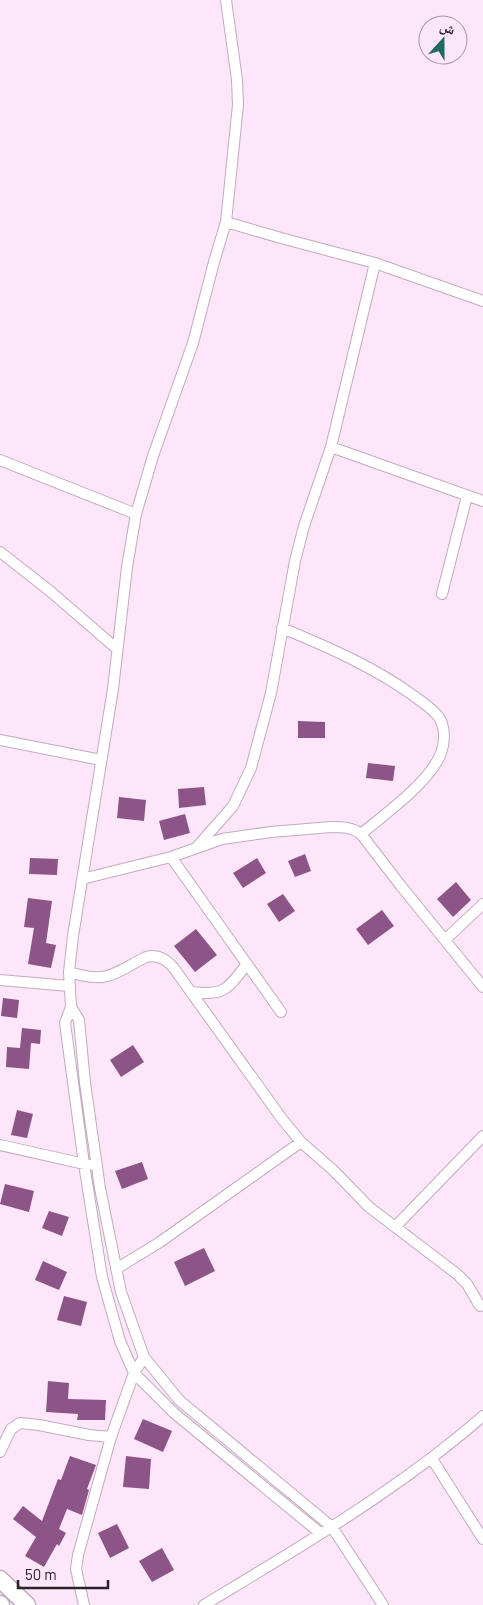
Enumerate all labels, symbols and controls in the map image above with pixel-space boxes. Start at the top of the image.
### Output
north arrow [418,15,468,65]
text: ش [437,17,458,39]
scale bar [18,1558,108,1590]
text: 50 m [25,1565,57,1583]

